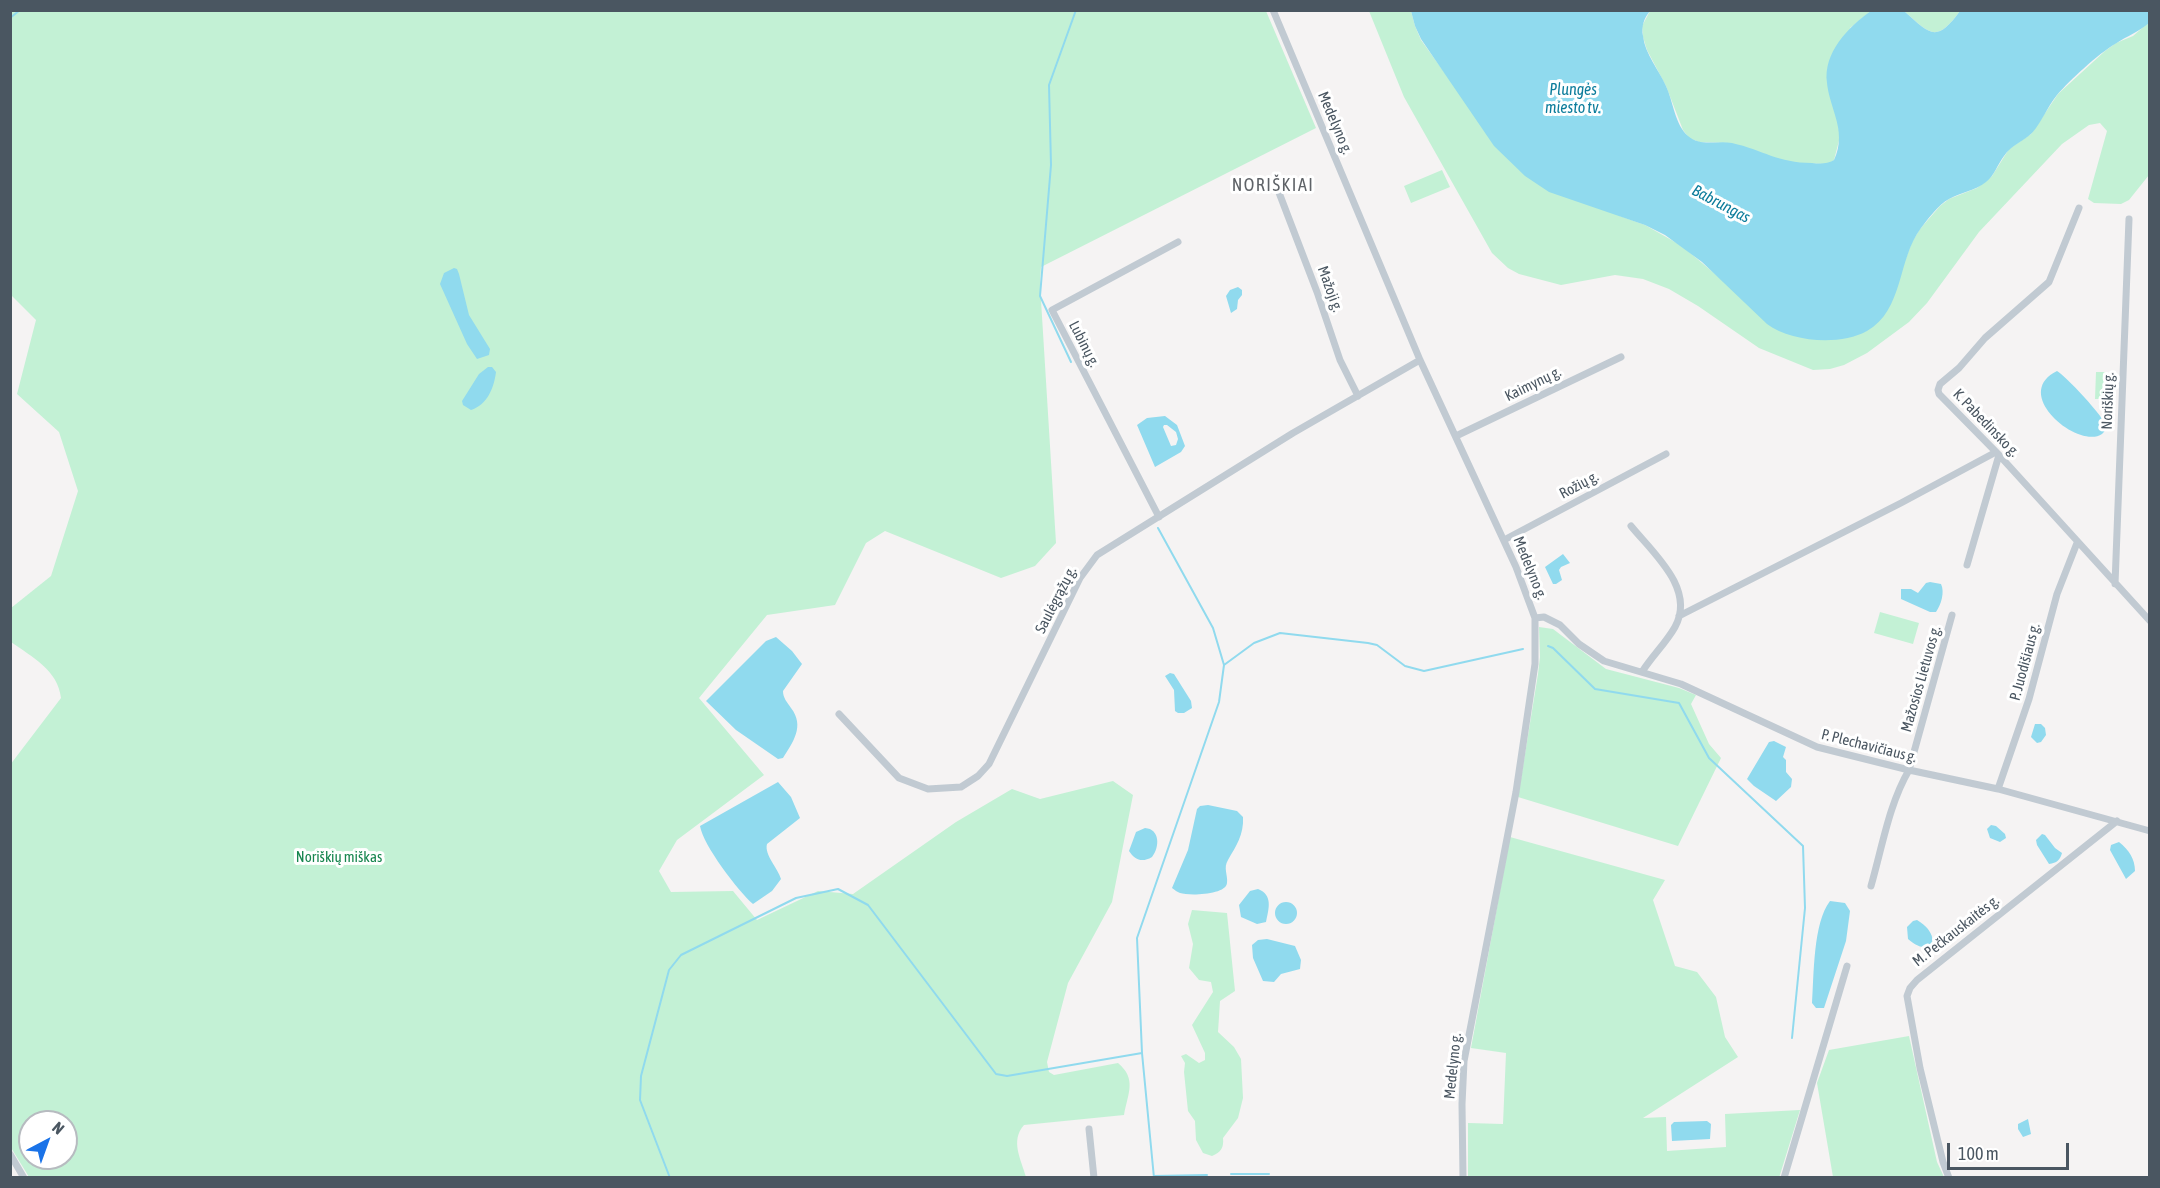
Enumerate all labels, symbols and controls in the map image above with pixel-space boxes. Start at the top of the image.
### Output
water label: Plungės miesto tv. [1545,80,1601,118]
street label: Medelyno g. [1314,89,1356,157]
district label: NORIŠKIAI [1232,174,1314,196]
water label: Babrungas [1689,181,1753,227]
street label: Mažoji g. [1313,264,1347,314]
street label: Lubinų g. [1065,318,1103,370]
street label: Kaimynų g. [1502,363,1564,405]
street label: Noriškių g. [2098,372,2118,430]
street label: K. Pabedinsko g. [1949,385,2023,461]
street label: Rožių g. [1556,467,1602,503]
street label: Medelyno g. [1509,534,1551,602]
street label: Saulėgrąžų g. [1032,564,1080,636]
street label: P. Juodišiaus g. [2006,621,2044,703]
street label: Mažosios Lietuvos g. [1897,624,1945,734]
street label: P. Plechavičiaus g. [1820,725,1918,767]
park label: Noriškių miškas [296,848,382,866]
street label: M. Pečkauskaitės g. [1909,892,2003,970]
street label: Medelyno g. [1441,1032,1465,1100]
north arrow [18,1110,78,1170]
text: N [49,1118,68,1138]
scale bar [1950,1131,2072,1169]
text: 100 m [1958,1143,1999,1164]

